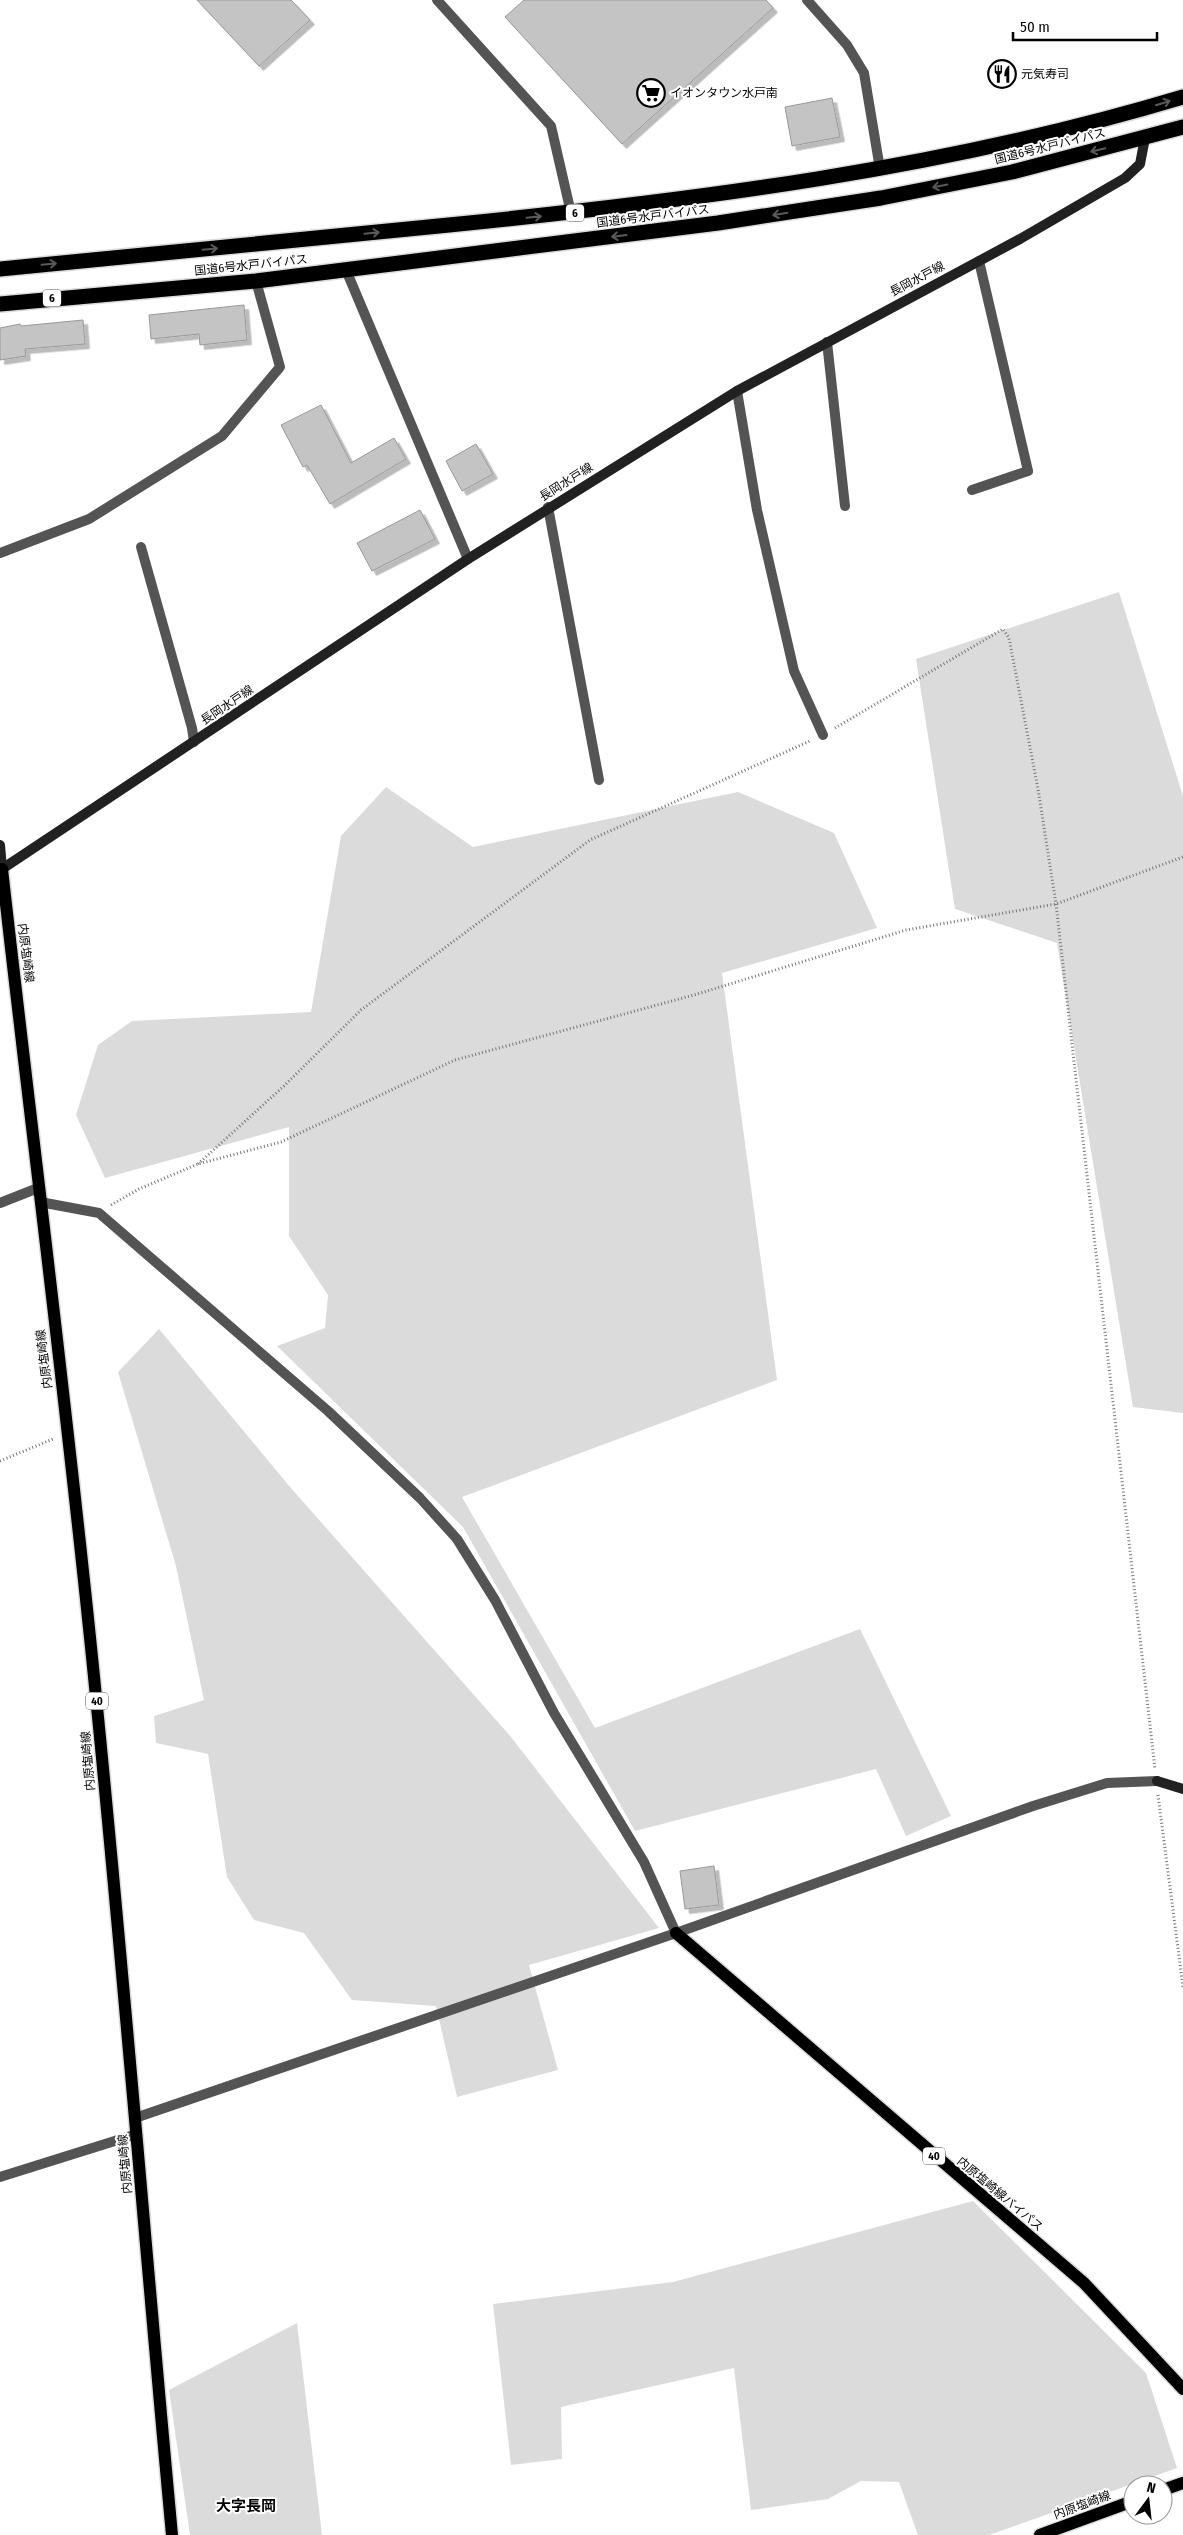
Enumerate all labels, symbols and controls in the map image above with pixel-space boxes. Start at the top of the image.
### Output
scale bar [1013,10,1157,42]
text: 50 m [1020,18,1050,36]
restaurant icon: 元気寿司 [987,59,1017,89]
place label: 元気寿司 [1021,67,1069,81]
supermarket icon: イオンタウン水戸南 [636,78,666,108]
place label: イオンタウン水戸南 [670,86,778,100]
one-way arrow [1154,98,1170,108]
street label: 国道6号水戸バイパス [993,125,1107,167]
one-way arrow [1091,146,1107,155]
one-way arrow [932,182,948,191]
street label: 国道6号水戸バイパス [596,202,710,230]
road number: 6 [566,204,584,222]
one-way arrow [772,209,788,219]
one-way arrow [525,212,541,222]
one-way arrow [364,228,380,238]
one-way arrow [611,231,627,241]
one-way arrow [202,244,218,254]
street label: 国道6号水戸バイパス [194,252,308,278]
street label: 長岡水戸線 [887,259,947,299]
one-way arrow [40,260,56,269]
road number: 6 [43,290,61,306]
street label: 長岡水戸線 [537,460,595,504]
street label: 長岡水戸線 [198,682,256,728]
street label: 内原塩崎線 [15,922,37,984]
street label: 内原塩崎線 [33,1328,55,1390]
road number: 40 [86,1692,108,1710]
street label: 内原塩崎線 [78,1730,98,1792]
street label: 内原塩崎線 [115,2133,135,2195]
road number: 40 [923,2148,945,2164]
street label: 内原塩崎線バイパス [954,2154,1046,2234]
north arrow [1123,2475,1173,2525]
text: N [1145,2479,1157,2497]
street label: 内原塩崎線 [1051,2488,1113,2522]
district label: 大字長岡 [216,2497,276,2515]

